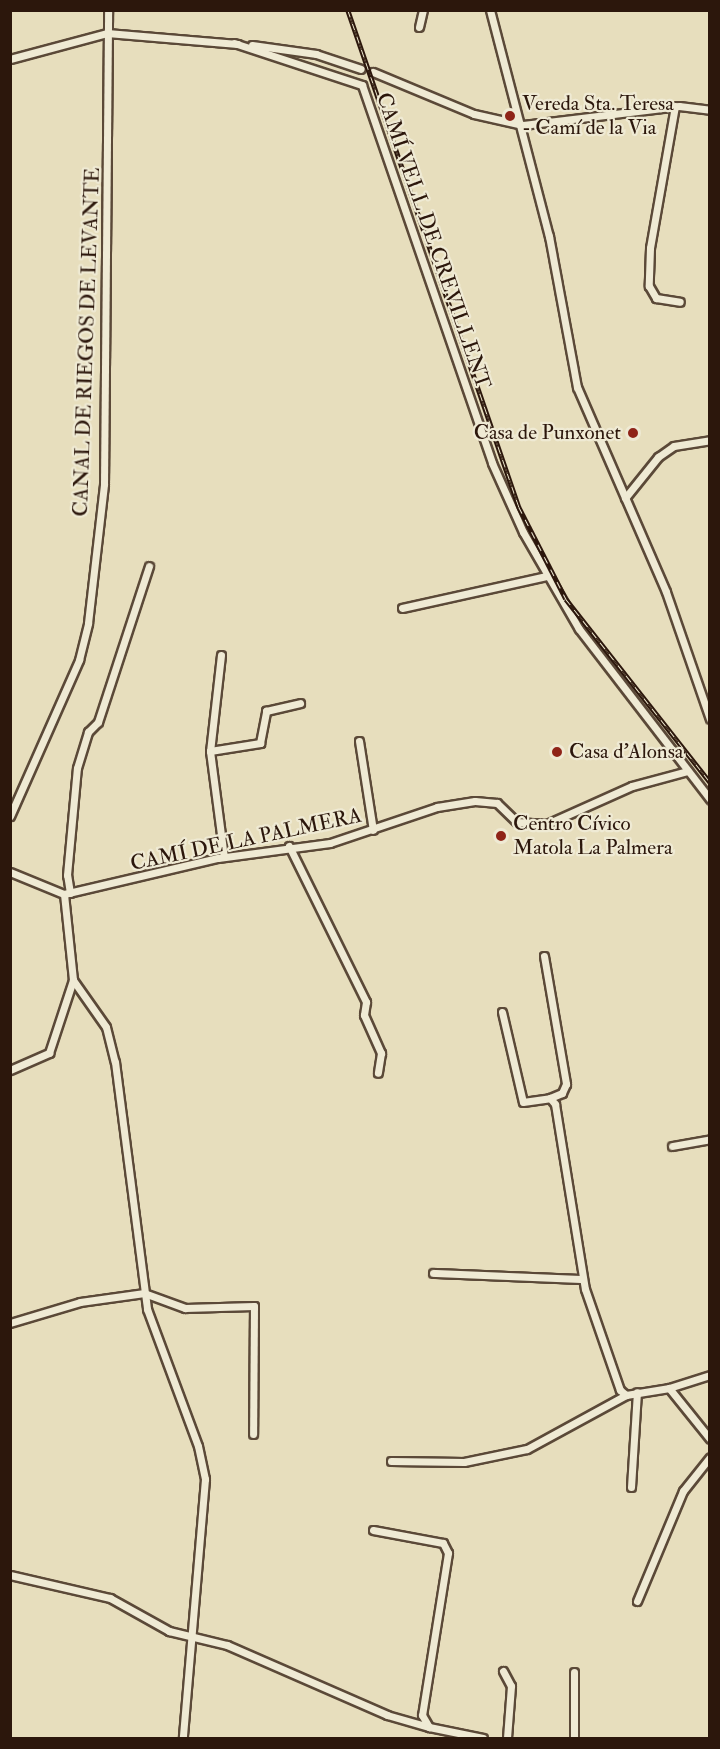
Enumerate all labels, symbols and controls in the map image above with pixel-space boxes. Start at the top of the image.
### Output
street label: CAMÍ VELL DE CREVILLENT [370,89,496,393]
place label: Vereda Sta. Teresa - Camí de la Via [522,91,674,141]
marker: Vereda Sta. Teresa - Camí de la Via [503,109,517,123]
street label: CANAL DE RIEGOS DE LEVANTE [68,167,106,517]
place label: Casa de Punxonet [474,420,621,446]
marker: Casa de Punxonet [626,426,640,440]
place label: Casa d'Alonsa [569,739,683,765]
marker: Casa d'Alonsa [550,745,564,759]
street label: CAMÍ DE LA PALMERA [128,803,364,877]
place label: Centro Cívico Matola La Palmera [513,811,673,861]
marker: Centro Cívico Matola La Palmera [494,829,508,843]

